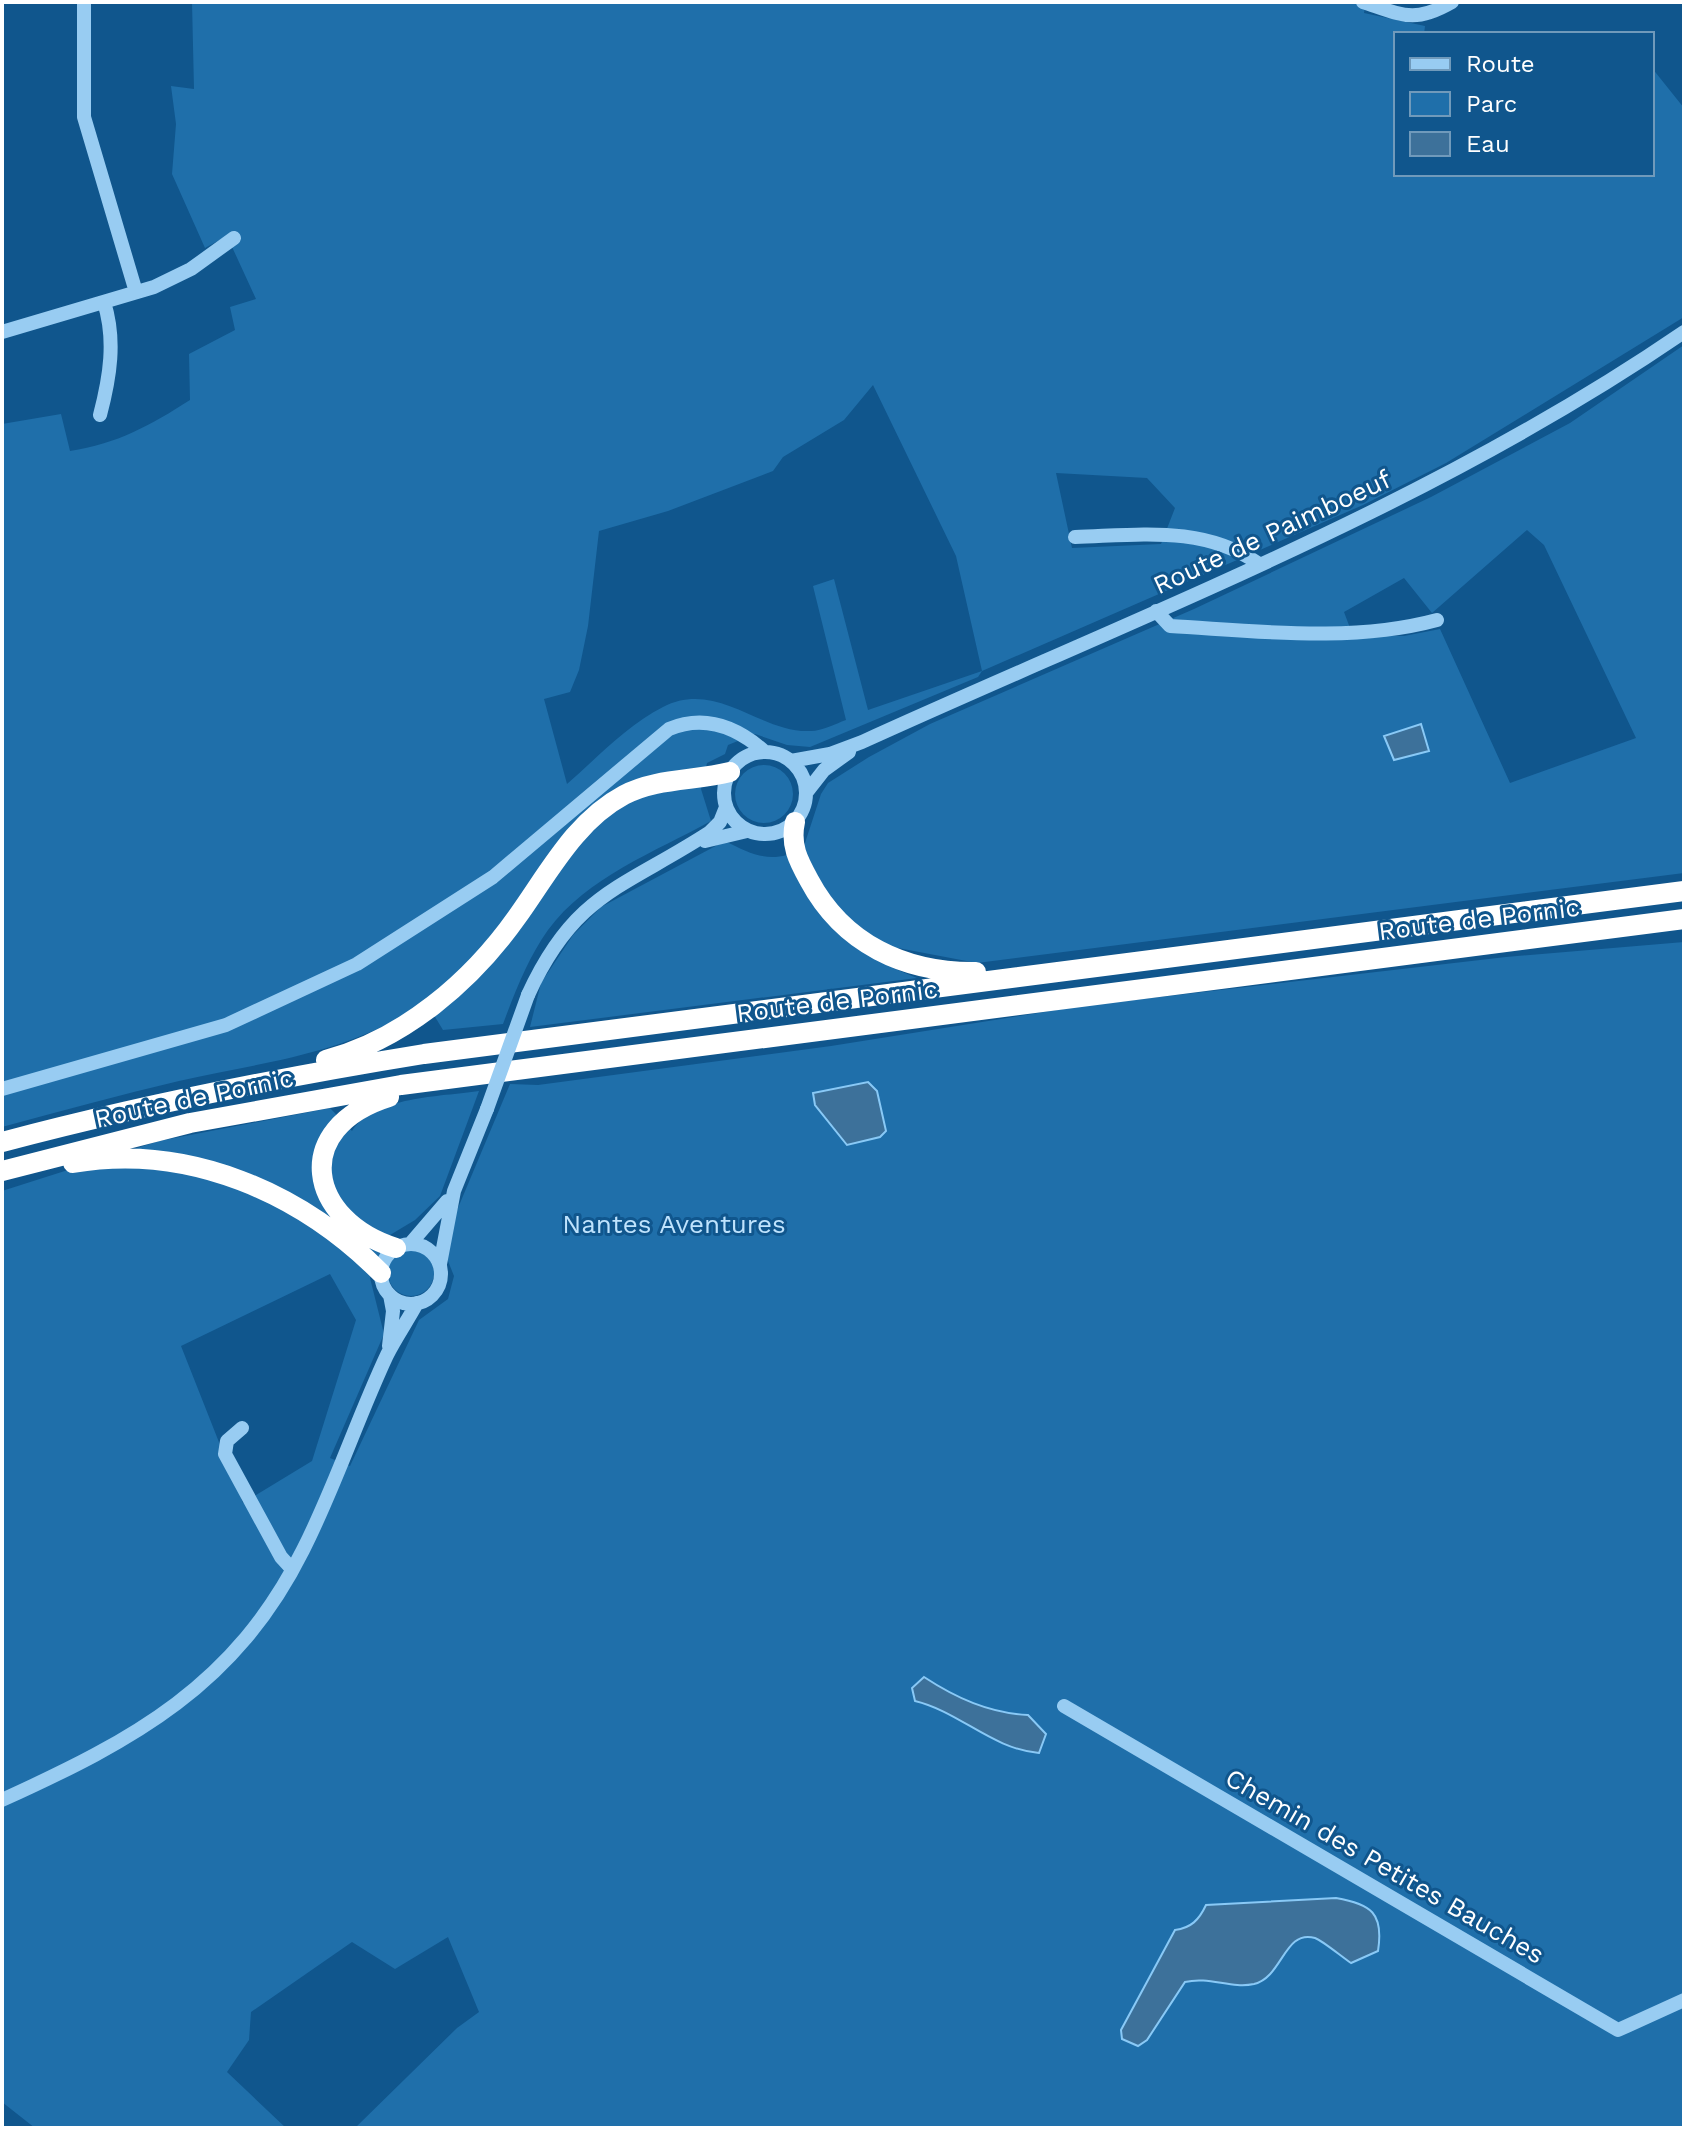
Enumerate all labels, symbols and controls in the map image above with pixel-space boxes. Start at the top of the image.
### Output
legend [1394,32,1654,176]
text: Route [1466,50,1535,78]
text: Parc [1466,90,1517,118]
text: Eau [1466,130,1510,158]
street label: Route de Paimboeuf [1148,464,1396,600]
street label: Route de Pornic [1377,892,1581,946]
street label: Route de Pornic [735,974,939,1028]
street label: Route de Pornic [92,1062,296,1134]
park label: Nantes Aventures [562,1209,786,1239]
street label: Chemin des Petites Bauches [1220,1762,1550,1970]

